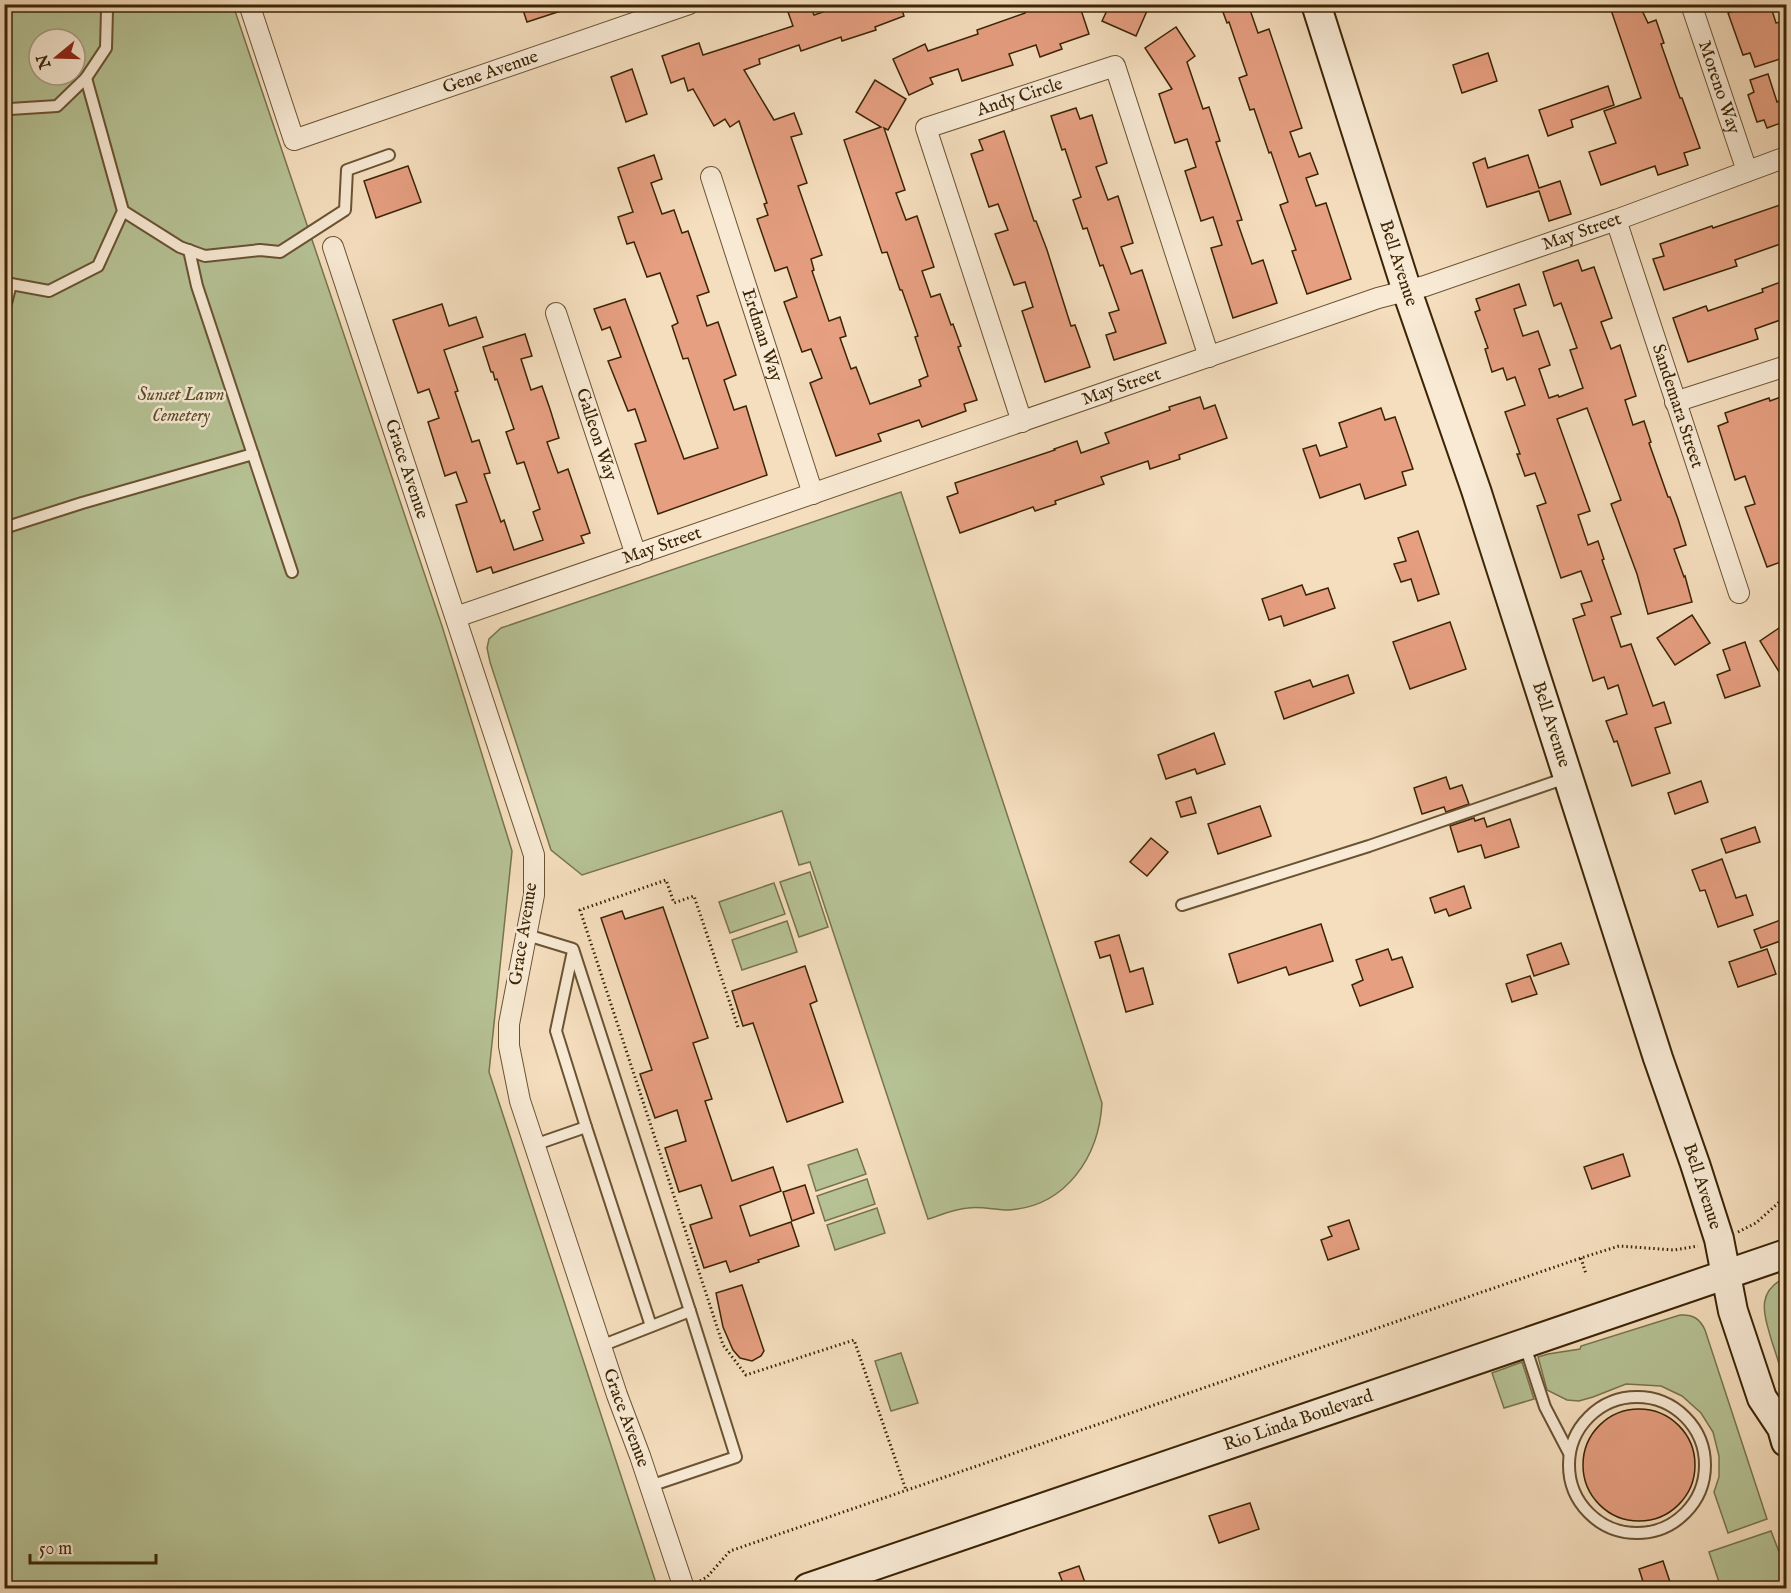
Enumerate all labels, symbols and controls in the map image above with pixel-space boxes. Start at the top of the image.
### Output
north arrow [27,27,87,87]
street label: Moreno Way [1693,38,1745,137]
street label: Gene Avenue [440,45,541,99]
text: N [33,51,57,72]
street label: Andy Circle [973,72,1066,122]
street label: May Street [1539,208,1625,256]
street label: Bell Avenue [1374,217,1423,309]
street label: Erdman Way [736,286,788,385]
street label: Sandemara Street [1646,341,1709,471]
street label: May Street [1079,363,1164,411]
park label: Sunset Lawn Cemetery [137,384,225,428]
street label: Galleon Way [570,385,622,484]
street label: Grace Avenue [379,416,434,522]
street label: May Street [619,521,705,570]
street label: Bell Avenue [1527,679,1576,770]
street label: Grace Avenue [505,881,543,987]
street label: Bell Avenue [1677,1140,1727,1232]
street label: Grace Avenue [598,1365,654,1470]
street label: Rio Linda Boulevard [1220,1384,1376,1457]
scale bar [30,1527,156,1565]
text: 50 m [39,1538,72,1561]

